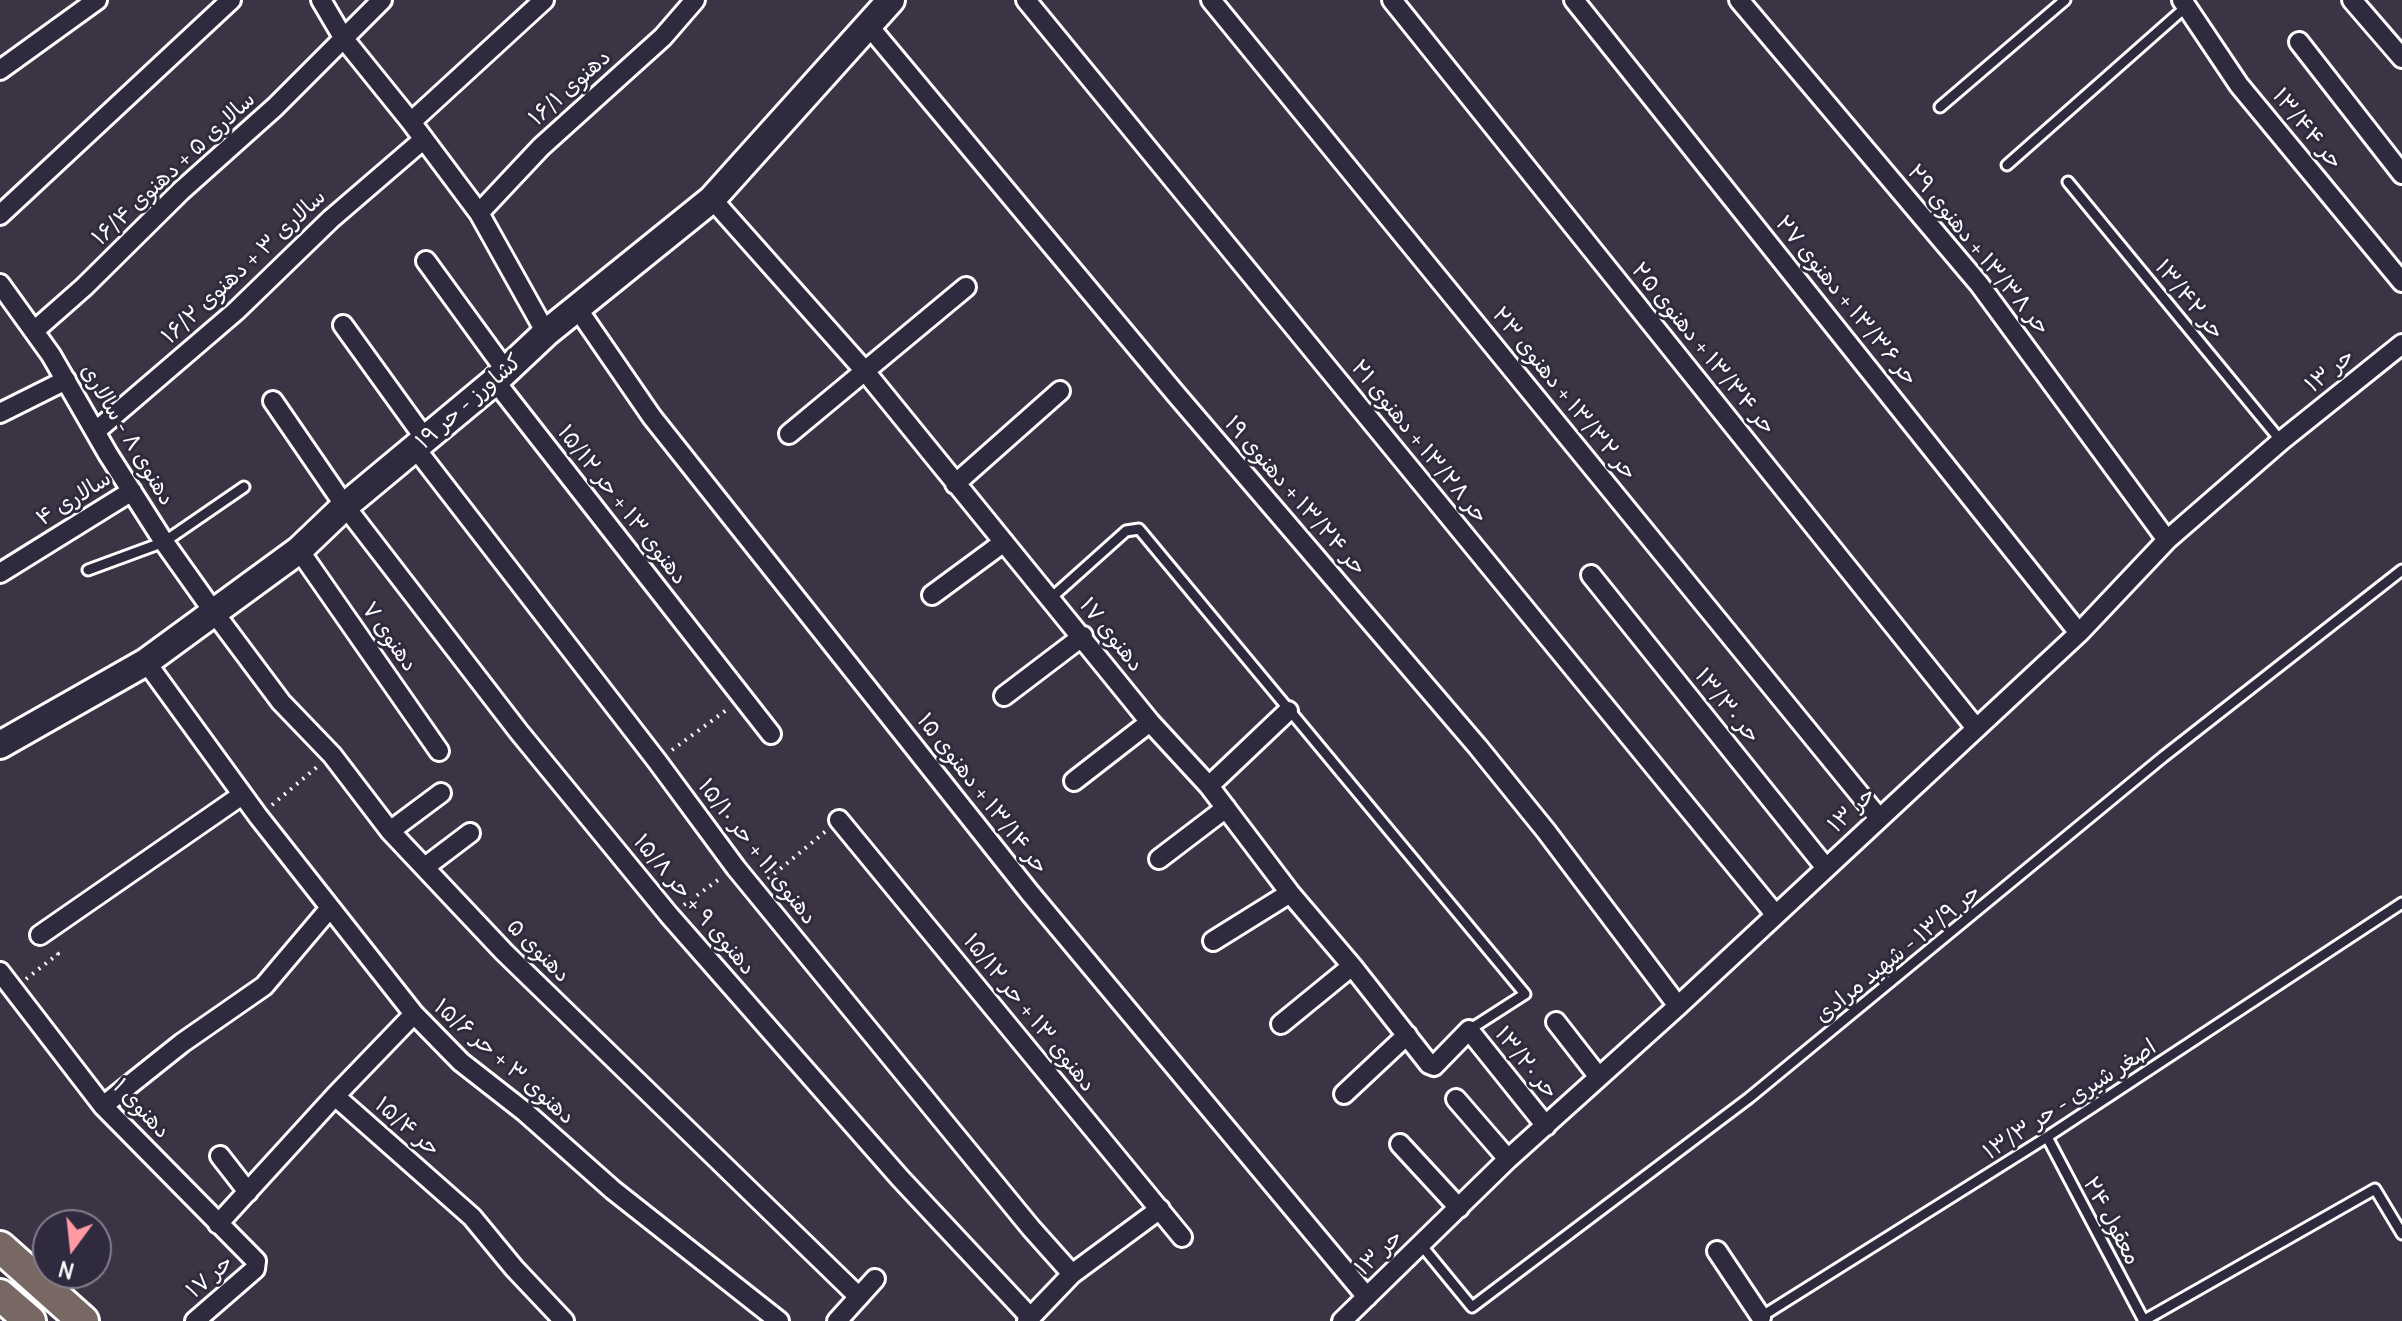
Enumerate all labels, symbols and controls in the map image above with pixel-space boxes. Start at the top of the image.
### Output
street label: دهنوی ۱۶/۱ [524,44,616,132]
street label: حر ۱۳/۴۴ [2266,83,2348,175]
street label: سالاری ۵ + دهنوی ۱۶/۴ [87,87,261,251]
street label: حر ۱۳/۳۸ + دهنوی ۲۹ [1901,160,2055,340]
street label: سالاری ۳ + دهنوی ۱۶/۲ [157,184,331,350]
street label: حر ۱۳/۳۶ + دهنوی ۲۷ [1769,211,1923,391]
street label: حر ۱۳/۴۲ [2149,255,2229,345]
street label: حر ۱۳/۳۴ + دهنوی ۲۵ [1625,258,1781,440]
street label: حر ۱۳/۳۲ + دهنوی ۲۳ [1486,302,1642,486]
street label: حر ۱۳ [2300,343,2360,399]
street label: کشاورز - حر ۱۹ [411,349,527,455]
street label: حر ۱۳/۲۸ + دهنوی ۲۱ [1345,355,1493,529]
street label: دهنوی ۸ - سالاری [74,359,180,511]
street label: حر ۱۳/۲۴ + دهنوی ۱۹ [1219,411,1371,581]
street label: دهنوی ۱۳ + حر ۱۵/۱۲ [551,420,693,590]
street label: سالاری ۴ [32,466,116,532]
street label: دهنوی ۱۷ [1073,593,1149,677]
street label: دهنوی ۷ [355,597,423,677]
street label: حر ۱۳/۳۰ [1689,663,1765,749]
street label: حر ۱۳/۱۴ + دهنوی ۱۵ [911,708,1053,880]
street label: دهنوی ۱۱ + حر ۱۵/۱۰ [692,774,822,930]
street label: حر ۱۳ [1823,781,1881,839]
street label: دهنوی ۹ + حر ۱۵/۸ [627,829,761,981]
street label: حر ۱۳/۹ - شهید مرادی [1810,879,1986,1029]
street label: دهنوی ۵ [501,914,575,988]
street label: دهنوی ۱۳ + حر ۱۵/۱۲ [957,929,1101,1097]
street label: دهنوی ۳ + حر ۱۵/۶ [428,994,580,1130]
street label: حر ۱۳/۲۰ [1489,1021,1563,1105]
street label: اصغر شیری - حر ۱۳/۳ [1979,1034,2161,1166]
street label: دهنوی ۱ [107,1074,175,1144]
street label: حر ۱۵/۴ [369,1092,445,1162]
street label: معقول ۲۴ [2077,1173,2145,1269]
north arrow [32,1209,112,1289]
street label: حر ۱۳ [1350,1224,1408,1282]
street label: حر ۱۷ [181,1250,239,1304]
text: N [55,1255,77,1286]

